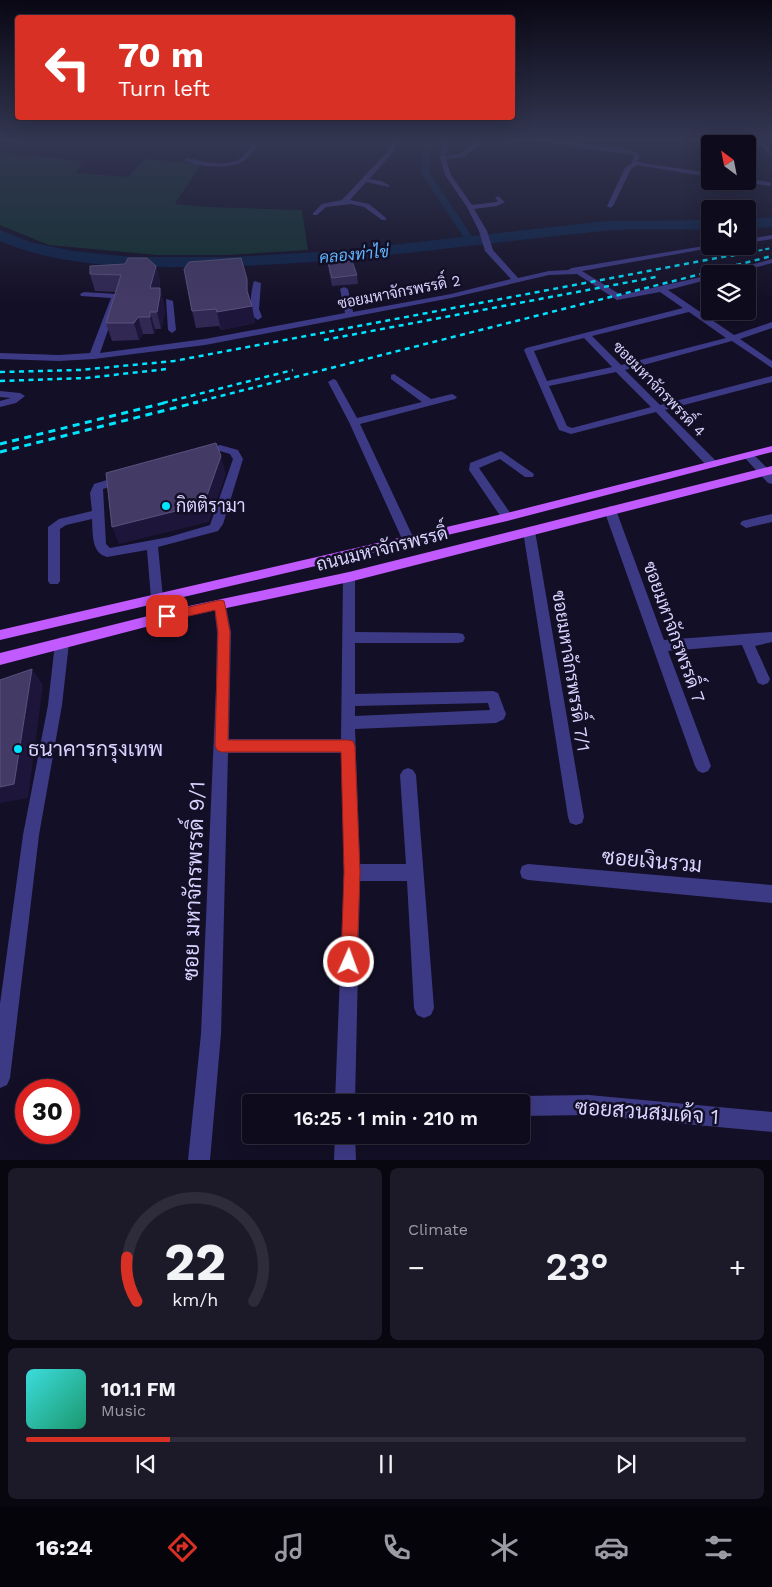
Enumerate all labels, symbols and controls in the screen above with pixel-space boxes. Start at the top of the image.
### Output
text: 70 m [118,34,204,76]
icon: left [35,35,100,100]
text: Turn left [118,76,210,101]
north arrow [701,135,756,190]
map controls [701,135,756,320]
button: sound [701,200,756,255]
water label: คลองท่าไข่ [318,240,391,267]
street label: ซอยมหาจักรพรรดิ์ 2 [335,265,462,313]
button: layers [701,265,756,320]
street label: ซอยมหาจักรพรรดิ์ 4 [609,333,714,440]
place label: กิตติรามา [176,495,245,516]
marker: กิตติรามา [160,500,172,512]
street label: ถนนมหาจักรพรรดิ์ [313,517,450,575]
street label: ซอยมหาจักรพรรดิ์ 7 [639,557,715,705]
street label: ซอยมหาจักรพรรดิ์ 7/1 [548,588,600,753]
pin [146,595,188,637]
icon: arrive [153,602,181,630]
place label: ธนาคารกรุงเทพ [28,736,163,763]
marker: ธนาคารกรุงเทพ [12,743,24,755]
street label: ซอย มหาจักรพรรดิ์ 9/1 [170,780,209,981]
street label: ซอยเงินรวม [601,844,703,877]
position arrow [322,935,374,987]
speed limit sign: 30 [15,1079,80,1144]
street label: ซอยสวนสมเด้จ 1 [574,1094,720,1129]
text: 16:25 · 1 min · 210 m [294,1107,478,1130]
text: Climate [408,1220,468,1239]
text: 22 [164,1232,226,1293]
text: 23° [545,1245,609,1289]
text: − [408,1251,425,1284]
text: + [729,1251,746,1284]
text: km/h [172,1289,218,1310]
text: 101.1 FM [101,1378,176,1401]
text: Music [101,1401,146,1420]
icon: previous [132,1450,160,1478]
icon: pause [372,1450,400,1478]
icon: next [612,1450,640,1478]
icon: directions [165,1530,200,1565]
icon: music [272,1530,307,1565]
icon: phone [379,1530,414,1565]
icon: climate [487,1530,522,1565]
icon: car [594,1530,629,1565]
icon: filters [701,1530,736,1565]
text: 16:24 [36,1535,93,1560]

